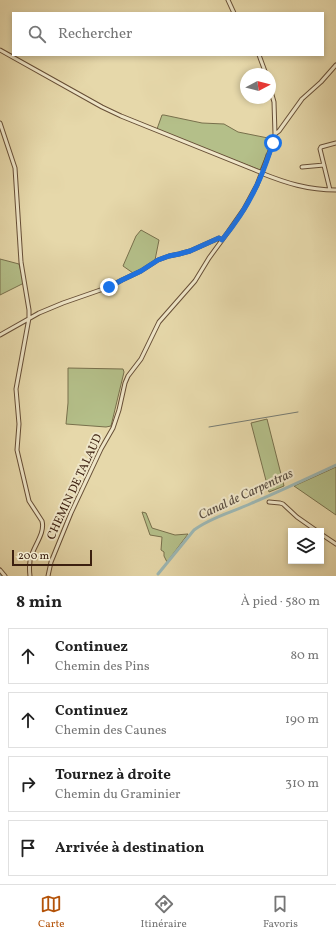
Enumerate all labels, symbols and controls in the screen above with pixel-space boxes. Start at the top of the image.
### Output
search box [12,12,324,56]
icon: search [26,23,48,45]
text: Rechercher [58,24,132,45]
north arrow [240,68,276,104]
route start [264,134,282,152]
route end [100,278,118,296]
street label: CHEMIN DE TALAUD [43,431,107,542]
water label: Canal de Carpentras [196,465,297,525]
map controls [288,528,324,564]
button: layers [288,528,324,564]
scale bar [12,548,92,567]
text: 200 m [18,549,49,564]
text: 8 min [16,591,62,614]
text: À pied · 580 m [241,593,320,611]
text: Continuez [55,637,128,658]
icon: ahead [17,645,39,667]
text: 80 m [290,647,319,665]
text: Chemin des Pins [55,658,150,676]
text: Continuez [55,701,128,722]
icon: ahead [17,709,39,731]
text: 190 m [285,711,319,729]
text: Chemin des Caunes [55,722,167,740]
text: Tournez à droite [55,765,171,786]
icon: right [17,773,39,795]
text: 310 m [285,775,319,793]
text: Chemin du Graminier [55,786,181,804]
icon: arrive [17,837,39,859]
text: Arrivée à destination [55,838,204,859]
tab: Carte [38,893,64,932]
tab: Itinéraire [141,893,187,932]
tab: Favoris [263,893,298,932]

